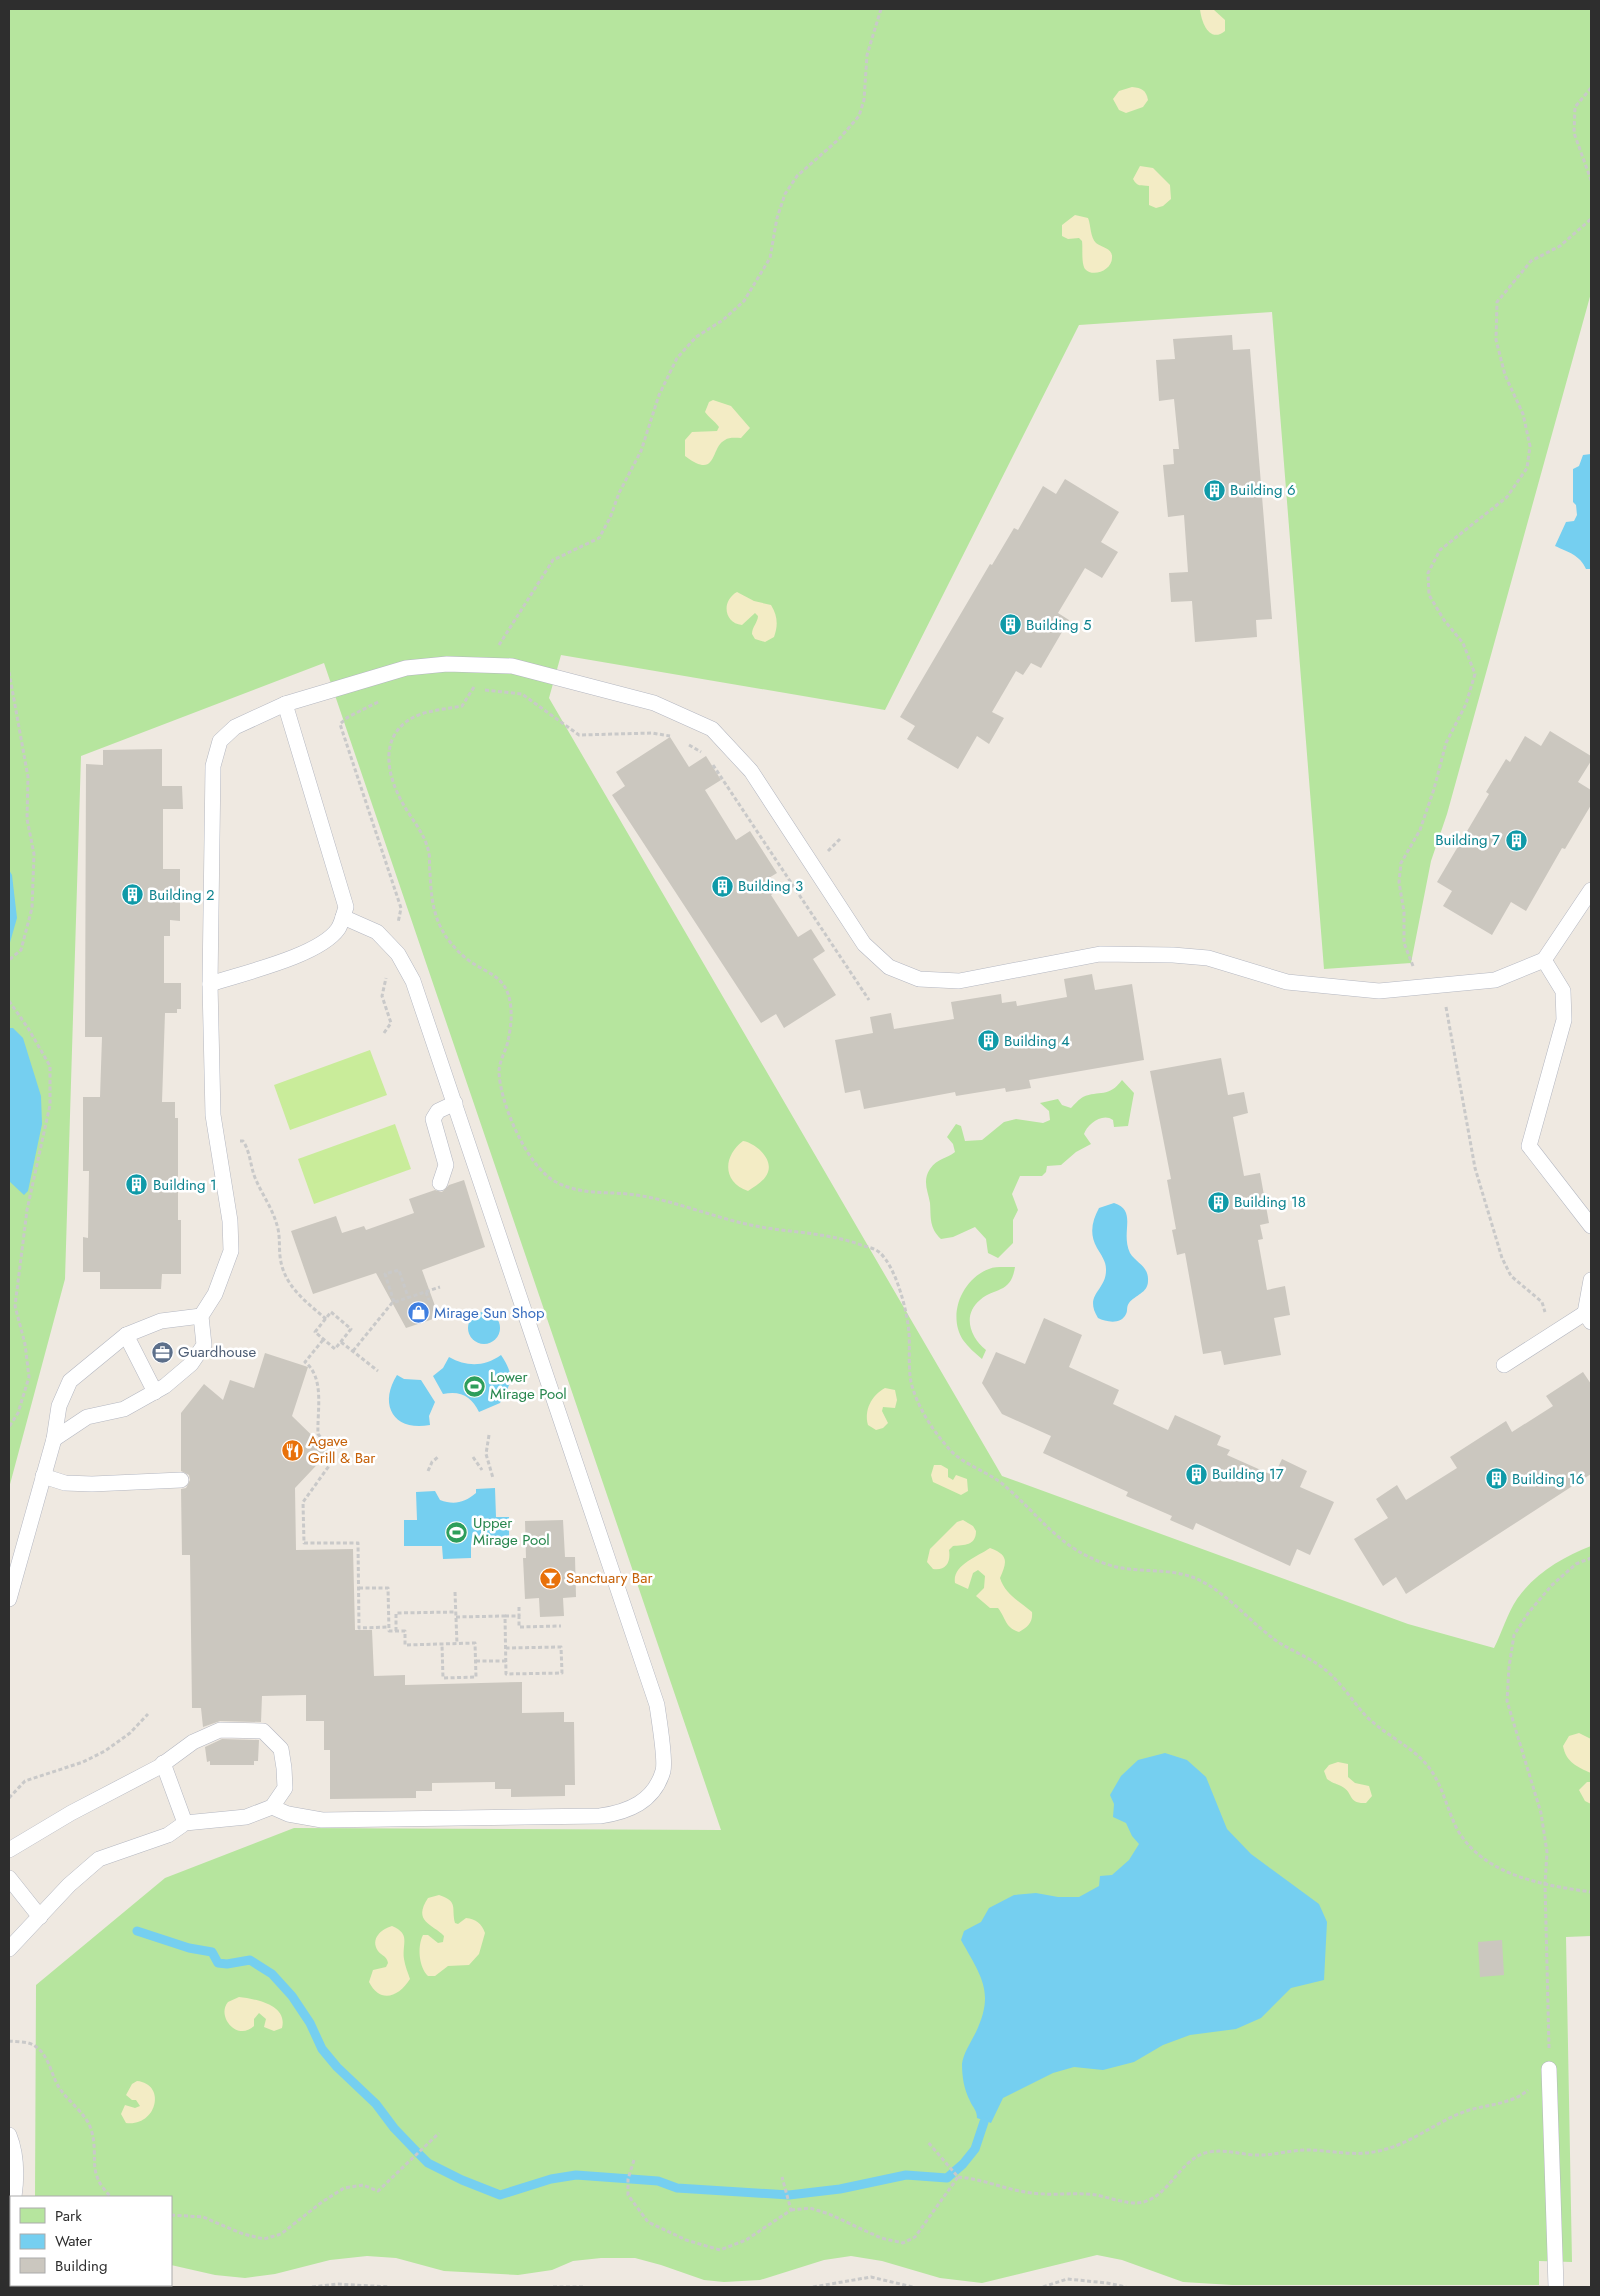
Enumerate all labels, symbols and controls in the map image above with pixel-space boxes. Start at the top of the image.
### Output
building icon: Building 6 [1202,478,1226,502]
place label: Building 6 [1230,479,1296,501]
building icon: Building 5 [998,613,1022,637]
place label: Building 5 [1026,614,1091,636]
building icon: Building 7 [1504,828,1528,852]
place label: Building 7 [1435,829,1500,851]
building icon: Building 3 [710,874,734,898]
place label: Building 3 [738,875,803,897]
building icon: Building 2 [121,883,145,907]
place label: Building 2 [149,884,215,906]
building icon: Building 4 [976,1029,1000,1053]
place label: Building 4 [1004,1030,1070,1052]
building icon: Building 1 [125,1173,149,1197]
place label: Building 1 [153,1174,217,1196]
building icon: Building 18 [1206,1190,1230,1214]
place label: Building 18 [1234,1191,1306,1213]
shop icon: Mirage Sun Shop [406,1301,430,1325]
place label: Mirage Sun Shop [434,1302,545,1324]
office icon: Guardhouse [150,1340,174,1364]
place label: Guardhouse [178,1341,256,1363]
place label: Lower Mirage Pool [490,1366,567,1405]
sports icon: Lower Mirage Pool [462,1374,486,1398]
place label: Agave Grill & Bar [308,1430,376,1469]
restaurant icon: Agave Grill & Bar [280,1438,304,1462]
building icon: Building 17 [1184,1462,1208,1486]
place label: Building 17 [1212,1463,1284,1485]
building icon: Building 16 [1484,1467,1508,1491]
place label: Building 16 [1512,1468,1584,1490]
place label: Upper Mirage Pool [473,1512,550,1551]
sports icon: Upper Mirage Pool [445,1520,469,1544]
bar icon: Sanctuary Bar [538,1566,562,1590]
place label: Sanctuary Bar [566,1567,653,1589]
legend [10,2196,172,2286]
text: Park [55,2205,82,2227]
text: Water [55,2230,93,2252]
text: Building [55,2255,107,2277]

